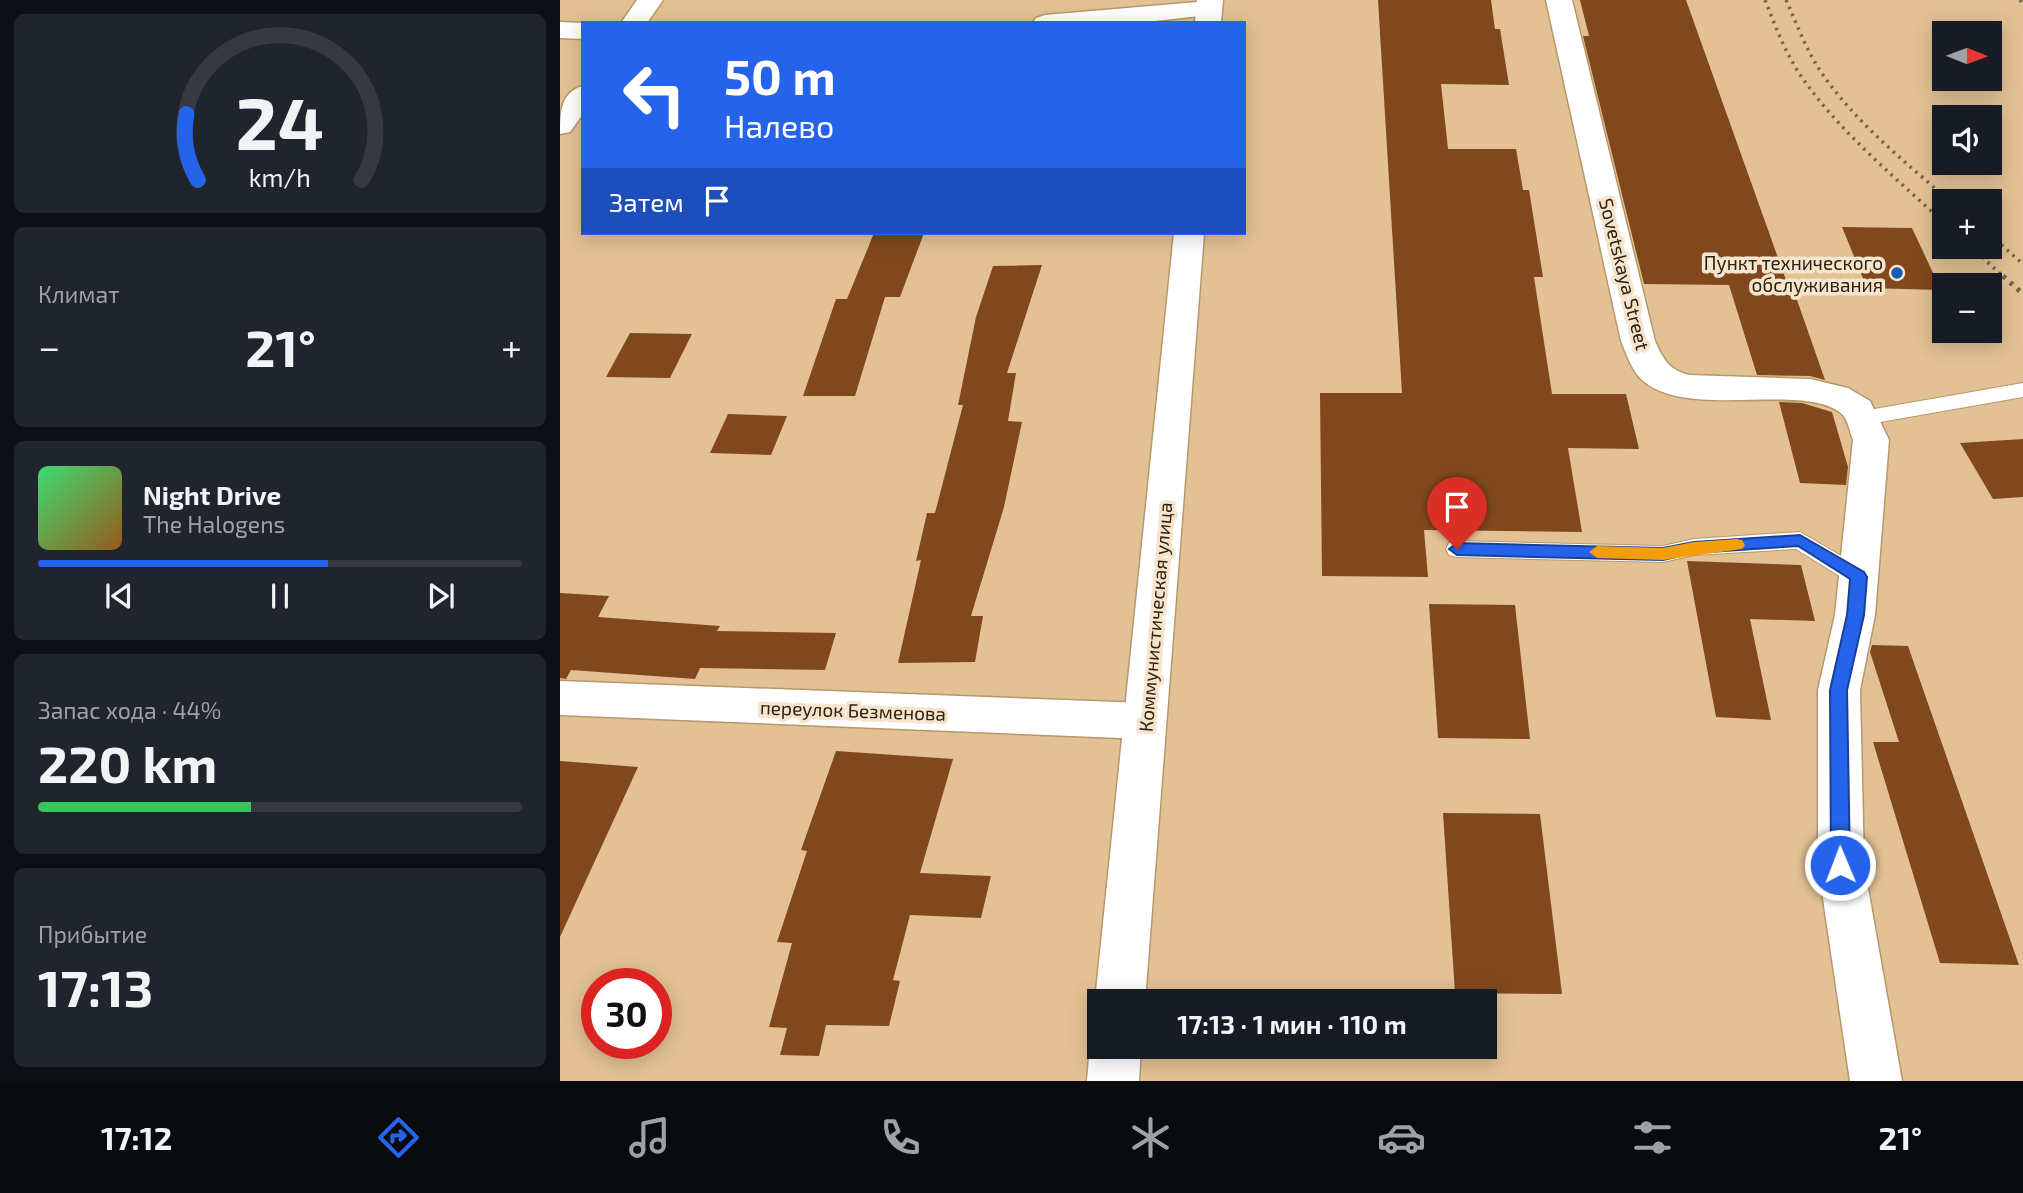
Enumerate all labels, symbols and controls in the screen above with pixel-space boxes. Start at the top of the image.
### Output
north arrow [1932,21,2002,91]
map controls [1932,21,2002,343]
text: 50 m [724,46,836,105]
icon: left [609,49,700,140]
text: 24 [236,77,324,165]
button: sound [1932,105,2002,175]
text: Налево [724,106,834,144]
text: km/h [249,162,311,192]
icon: arrive [698,182,736,220]
text: Затем [609,186,684,217]
button: + [1932,189,2002,259]
street label: Sovetskaya Street [1595,196,1655,352]
place label: Пункт технического обслуживания [1704,251,1883,297]
marker: Пункт технического обслуживания [1889,265,1905,281]
button: − [1932,273,2002,343]
text: Климат [38,280,119,308]
text: 21° [245,315,316,377]
text: − [38,323,60,369]
text: + [501,323,522,369]
pin [1427,477,1487,549]
text: Night Drive [143,479,281,510]
icon: arrive [1438,488,1476,526]
street label: Коммунистическая улица [1133,501,1178,733]
text: The Halogens [143,510,285,538]
icon: previous [100,577,138,615]
icon: pause [261,577,299,615]
icon: next [422,577,460,615]
street label: переулок Безменова [759,695,946,726]
text: Запас хода · 44% [38,696,221,724]
text: 220 km [38,731,217,793]
position arrow [1803,828,1877,902]
text: Прибытие [38,920,147,948]
text: 17:13 [38,955,153,1017]
speed limit sign: 30 [581,968,672,1059]
text: 17:13 · 1 мин · 110 m [1177,1008,1407,1039]
icon: directions [374,1113,423,1162]
icon: music [625,1113,674,1162]
icon: phone [876,1113,925,1162]
icon: climate [1126,1113,1175,1162]
icon: car [1377,1113,1426,1162]
icon: filters [1628,1113,1677,1162]
text: 17:12 [101,1118,172,1156]
text: 21° [1879,1118,1922,1156]

